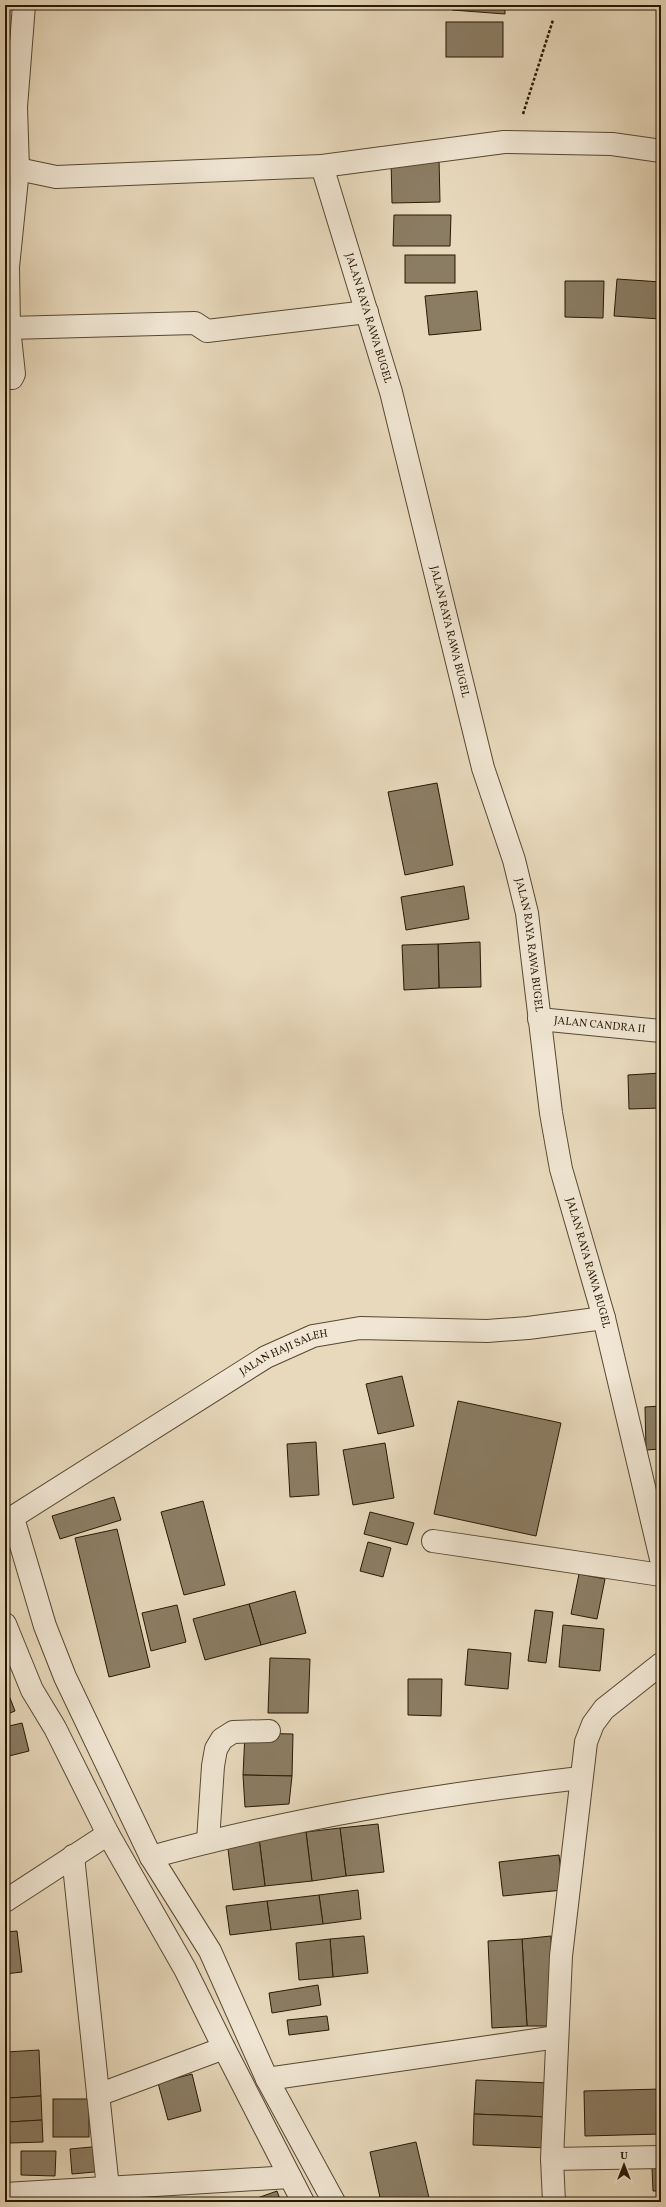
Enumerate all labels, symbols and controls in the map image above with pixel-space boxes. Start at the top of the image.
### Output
street label: JALAN RAYA RAWA BUGEL [341,251,395,385]
street label: JALAN RAYA RAWA BUGEL [426,564,473,699]
street label: JALAN RAYA RAWA BUGEL [511,877,546,1013]
street label: JALAN CANDRA II [553,1013,646,1037]
street label: JALAN RAYA RAWA BUGEL [562,1196,614,1330]
street label: JALAN HAJI SALEH [237,1326,329,1379]
north arrow [604,2145,644,2185]
text: U [620,2149,628,2164]

